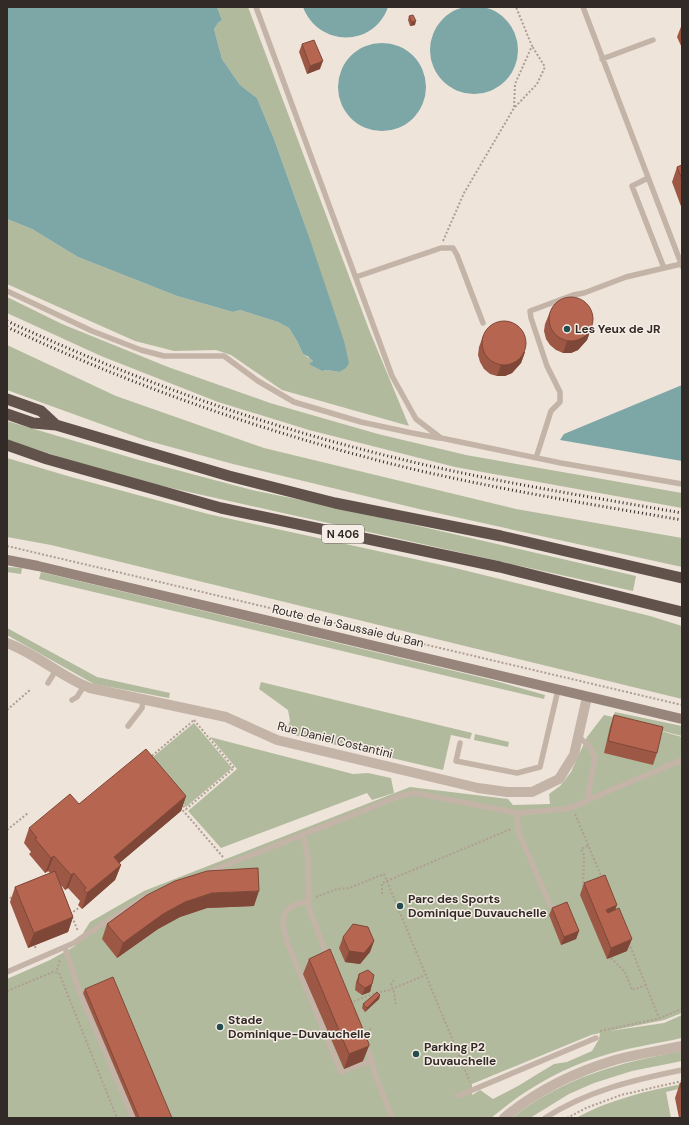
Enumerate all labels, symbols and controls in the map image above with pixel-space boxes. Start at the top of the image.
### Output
place label: Les Yeux de JR [575,321,661,337]
marker: Les Yeux de JR [562,324,572,334]
road number: N 406 [322,525,364,543]
street label: Route de la Saussaie du Ban [271,601,426,651]
street label: Rue Daniel Costantini [276,718,394,762]
place label: Parc des Sports Dominique Duvauchelle [408,891,547,921]
marker: Parc des Sports Dominique Duvauchelle [395,901,405,911]
place label: Stade Dominique-Duvauchelle [228,1012,371,1042]
marker: Stade Dominique-Duvauchelle [215,1022,225,1032]
place label: Parking P2 Duvauchelle [424,1039,496,1069]
marker: Parking P2 Duvauchelle [411,1049,421,1059]

